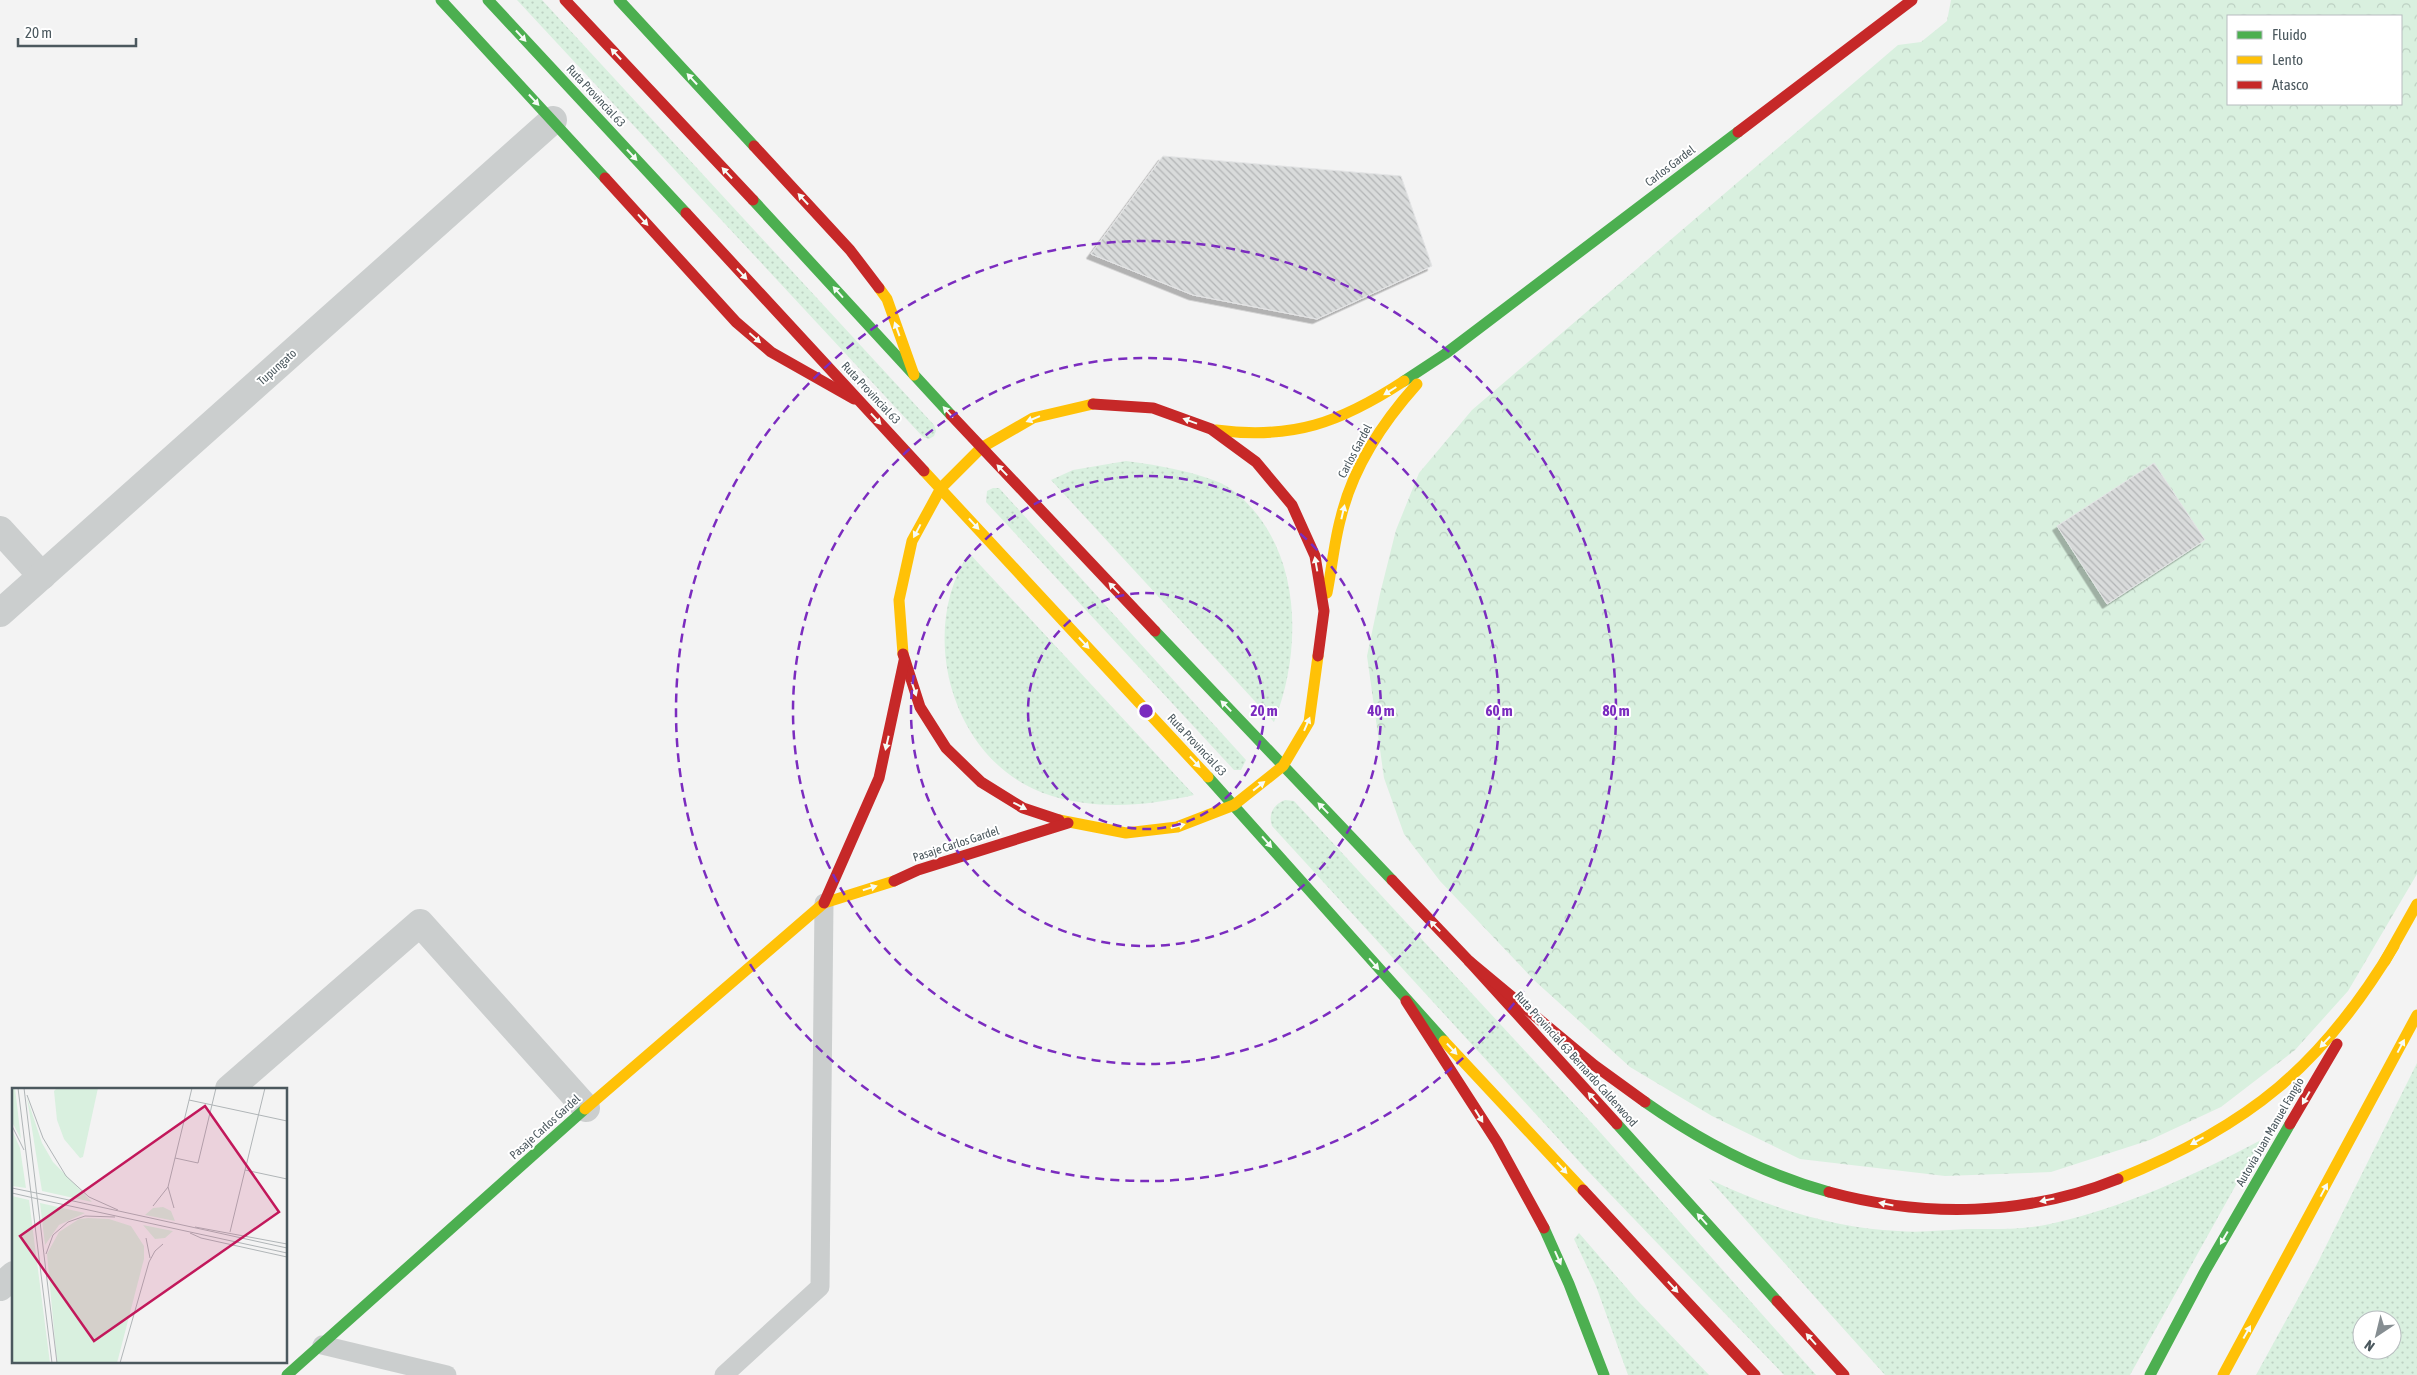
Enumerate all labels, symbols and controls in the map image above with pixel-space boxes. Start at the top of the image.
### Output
scale bar [18,15,135,47]
legend [2227,15,2402,105]
text: 20 m [25,24,52,41]
text: Fluido [2272,26,2307,43]
one-way arrow [515,29,527,41]
one-way arrow [610,49,622,61]
text: Lento [2272,51,2303,68]
street label: Ruta Provincial 63 [564,62,628,130]
one-way arrow [686,74,698,86]
text: Atasco [2272,76,2309,93]
one-way arrow [528,93,540,105]
street label: Carlos Gardel [1642,142,1698,189]
one-way arrow [626,148,638,160]
one-way arrow [721,167,733,179]
one-way arrow [797,192,808,205]
one-way arrow [637,213,649,225]
one-way arrow [736,267,748,279]
one-way arrow [832,286,844,298]
one-way arrow [893,321,900,336]
one-way arrow [748,332,761,343]
street label: Tupungato [255,346,300,388]
street label: Ruta Provincial 63 [839,359,903,427]
one-way arrow [1384,386,1397,396]
one-way arrow [942,406,954,418]
one-way arrow [871,412,882,425]
one-way arrow [1026,416,1040,424]
one-way arrow [1183,417,1198,424]
street label: Carlos Gardel [1335,421,1375,480]
one-way arrow [996,464,1008,476]
one-way arrow [1339,505,1347,520]
one-way arrow [968,518,980,530]
one-way arrow [913,524,922,538]
one-way arrow [1311,555,1319,571]
one-way arrow [1108,582,1120,594]
one-way arrow [1078,637,1090,649]
one-way arrow [910,682,918,697]
one-way arrow [1220,700,1232,712]
centre of rings [1137,702,1155,720]
text: 20 m [1251,702,1278,719]
text: 40 m [1367,702,1395,719]
text: 60 m [1486,702,1513,719]
text: 80 m [1603,702,1630,719]
street label: Ruta Provincial 63 [1165,711,1229,779]
one-way arrow [1303,717,1311,731]
one-way arrow [883,735,891,750]
one-way arrow [1189,756,1200,769]
one-way arrow [1252,780,1265,791]
one-way arrow [1013,801,1028,810]
one-way arrow [1317,803,1329,815]
one-way arrow [1171,822,1186,830]
street label: Pasaje Carlos Gardel [911,823,1002,865]
one-way arrow [1261,835,1272,848]
one-way arrow [863,884,878,892]
one-way arrow [1429,920,1441,932]
one-way arrow [1368,957,1380,969]
street label: Ruta Provincial 63 Bernardo Calderwood [1512,989,1640,1129]
one-way arrow [2319,1035,2331,1047]
one-way arrow [2396,1039,2405,1053]
one-way arrow [1446,1043,1457,1056]
street label: Autovía Juan Manuel Fangio [2233,1075,2307,1189]
inset map [12,1088,288,1362]
street label: Pasaje Carlos Gardel [507,1091,584,1162]
one-way arrow [2301,1091,2310,1104]
one-way arrow [1587,1093,1599,1105]
one-way arrow [1475,1109,1484,1122]
one-way arrow [2191,1136,2204,1145]
one-way arrow [1556,1162,1568,1174]
one-way arrow [2320,1182,2328,1197]
one-way arrow [2039,1197,2055,1205]
one-way arrow [1877,1199,1893,1207]
one-way arrow [1696,1213,1708,1225]
one-way arrow [2220,1231,2228,1245]
one-way arrow [1554,1251,1562,1265]
one-way arrow [1667,1281,1679,1293]
north arrow [2352,1310,2402,1360]
one-way arrow [2242,1326,2251,1339]
one-way arrow [1805,1333,1817,1345]
text: N [2362,1337,2378,1355]

